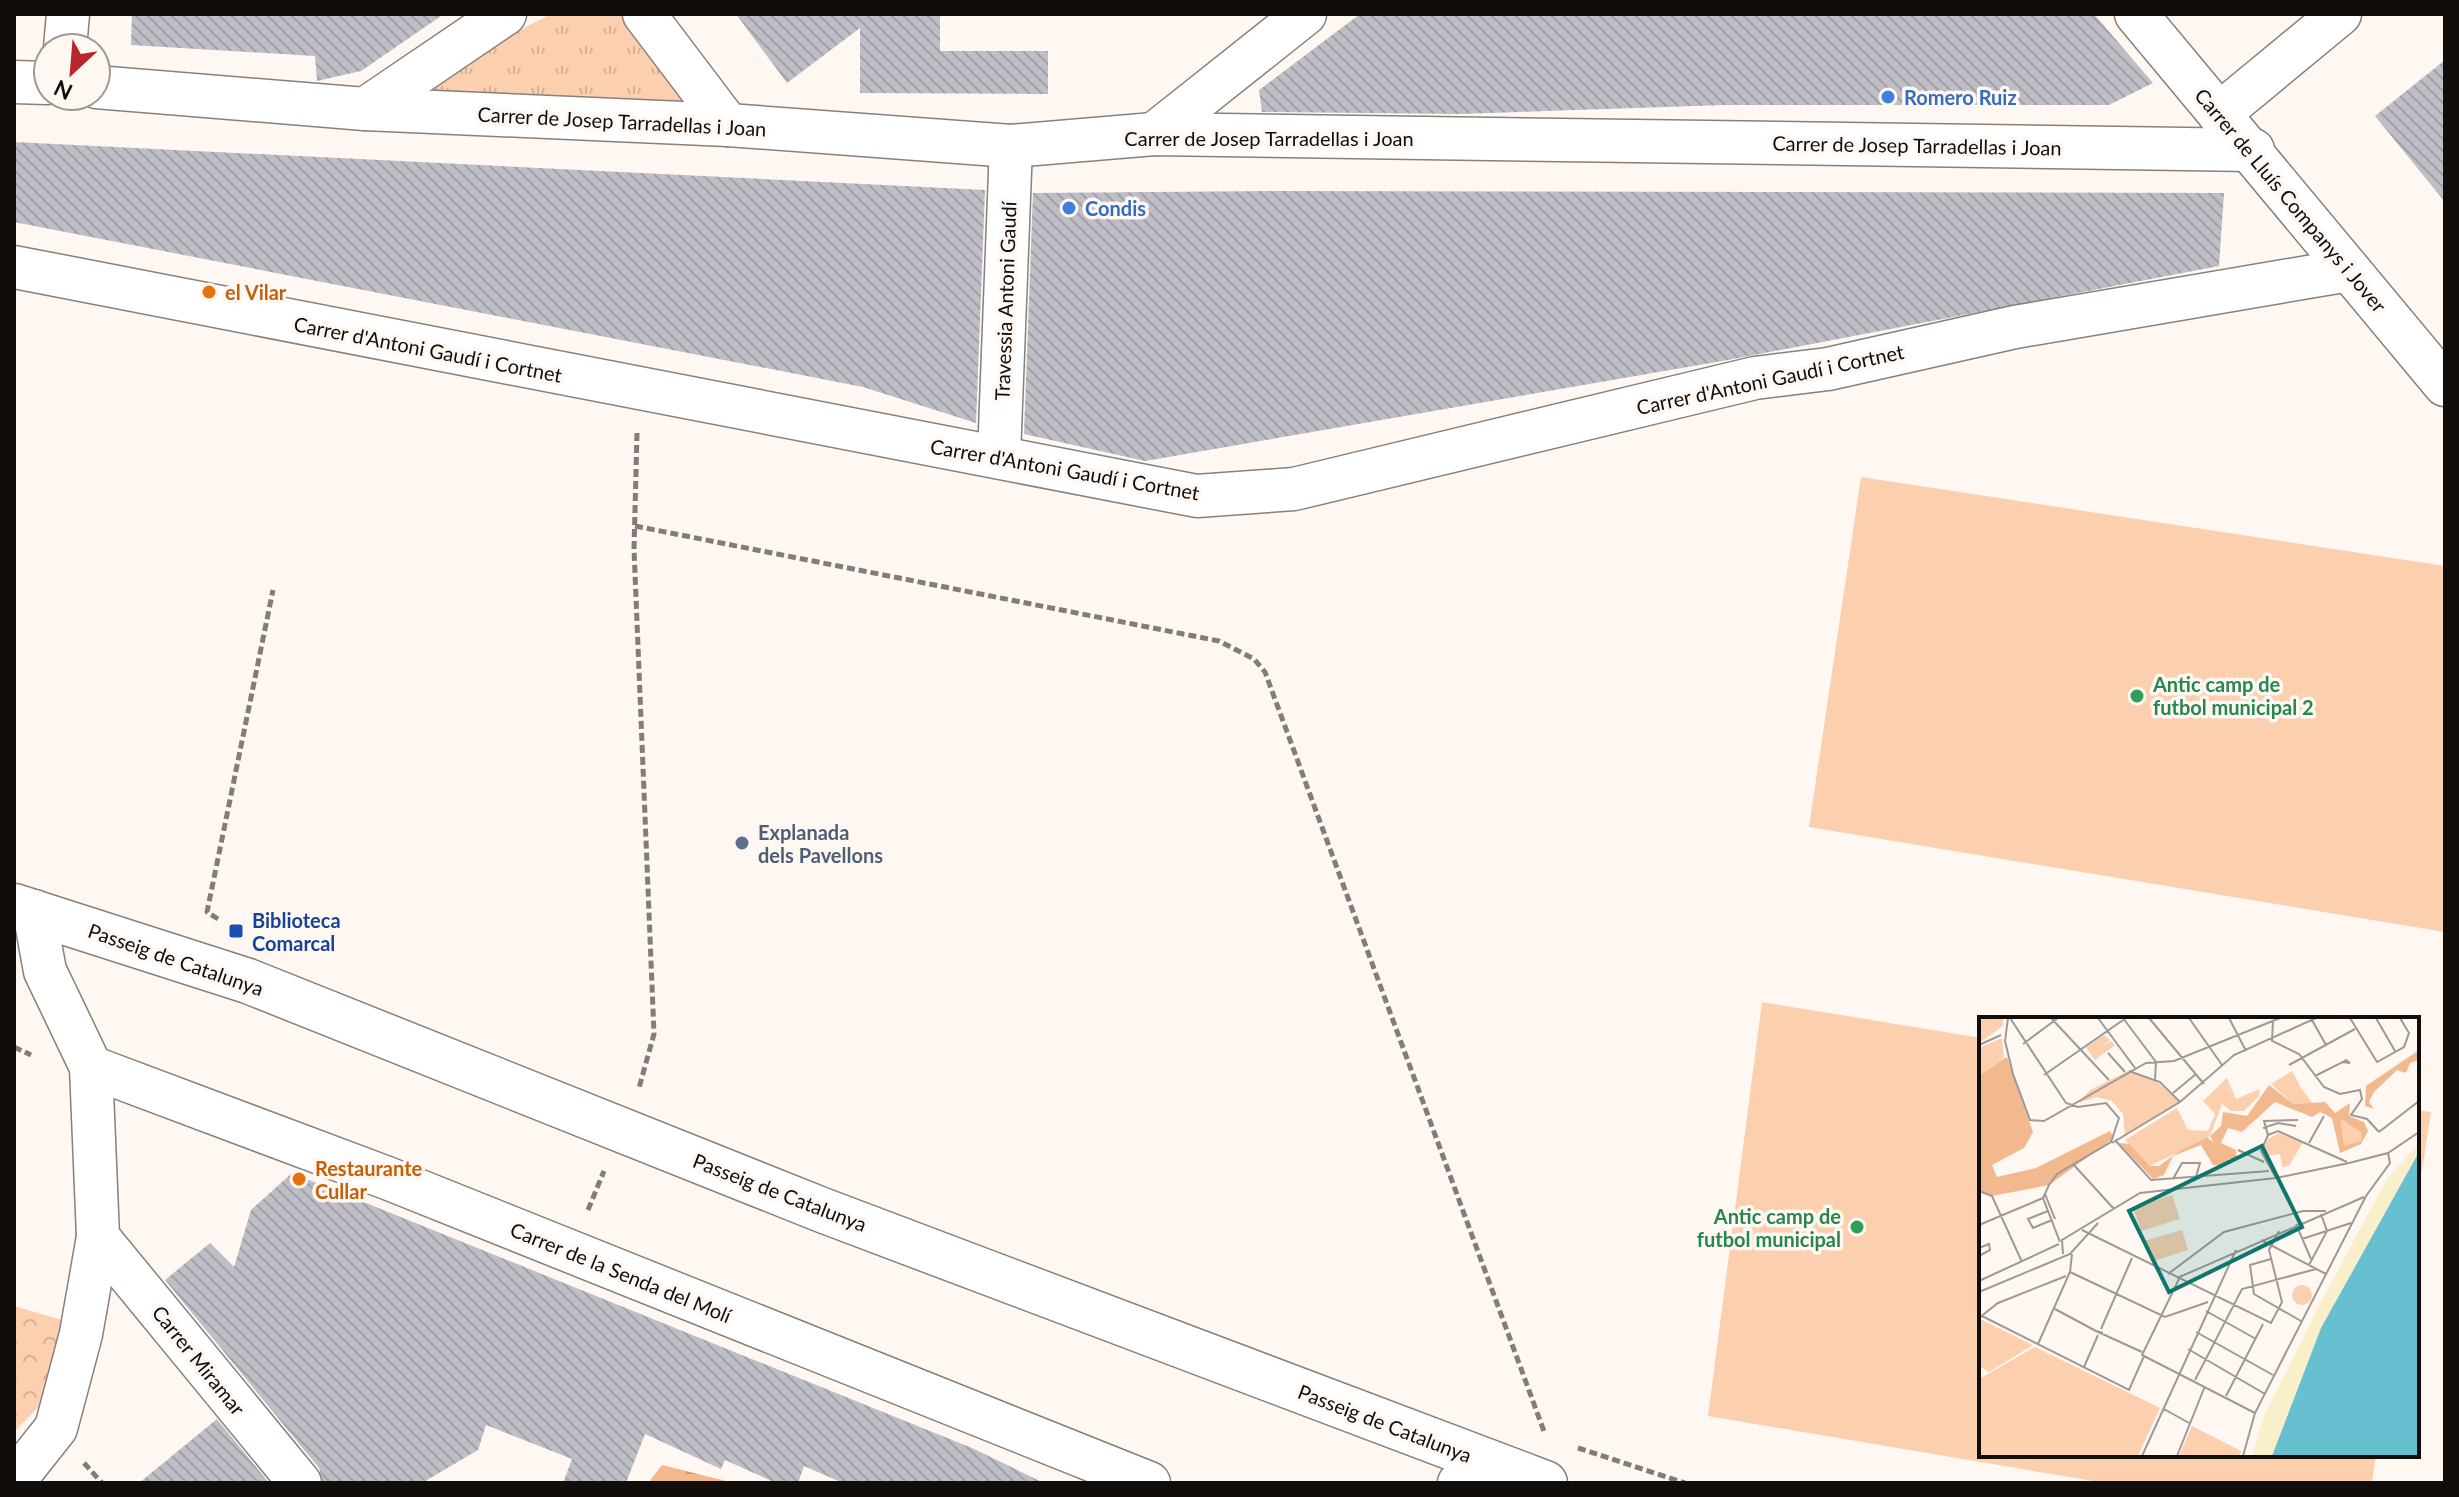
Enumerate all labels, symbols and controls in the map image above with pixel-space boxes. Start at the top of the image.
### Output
north arrow [32,32,112,112]
text: N [49,75,77,106]
street label: Carrer de Lluís Companys i Jover [2190,83,2392,317]
place label: Romero Ruiz [1904,85,2017,109]
marker: Romero Ruiz [1879,88,1897,106]
street label: Carrer de Josep Tarradellas i Joan [477,101,767,141]
street label: Carrer de Josep Tarradellas i Joan [1124,126,1414,150]
street label: Carrer de Josep Tarradellas i Joan [1772,130,2062,160]
place label: Condis [1085,196,1146,220]
marker: Condis [1060,199,1078,217]
street label: Travessia Antoni Gaudí [990,200,1021,401]
place label: el Vilar [225,280,287,304]
marker: el Vilar [200,283,218,301]
street label: Carrer d'Antoni Gaudí i Cortnet [292,311,564,387]
street label: Carrer d'Antoni Gaudí i Cortnet [1634,339,1906,419]
street label: Carrer d'Antoni Gaudí i Cortnet [929,434,1201,504]
place label: Antic camp de futbol municipal 2 [2152,672,2314,719]
marker: Antic camp de futbol municipal 2 [2128,687,2146,705]
place label: Explanada dels Pavellons [758,820,883,867]
marker: Explanada dels Pavellons [733,834,751,852]
place label: Biblioteca Comarcal [252,908,341,955]
street label: Passeig de Catalunya [85,918,267,1000]
marker: Biblioteca Comarcal [227,922,245,940]
inset map [1979,1017,2419,1457]
street label: Passeig de Catalunya [690,1148,870,1236]
place label: Restaurante Cullar [315,1156,423,1203]
marker: Restaurante Cullar [290,1170,308,1188]
place label: Antic camp de futbol municipal [1697,1204,1841,1251]
street label: Carrer de la Senda del Molí [507,1217,736,1328]
marker: Antic camp de futbol municipal [1848,1218,1866,1236]
street label: Carrer Miramar [148,1300,251,1420]
street label: Passeig de Catalunya [1295,1379,1475,1467]

